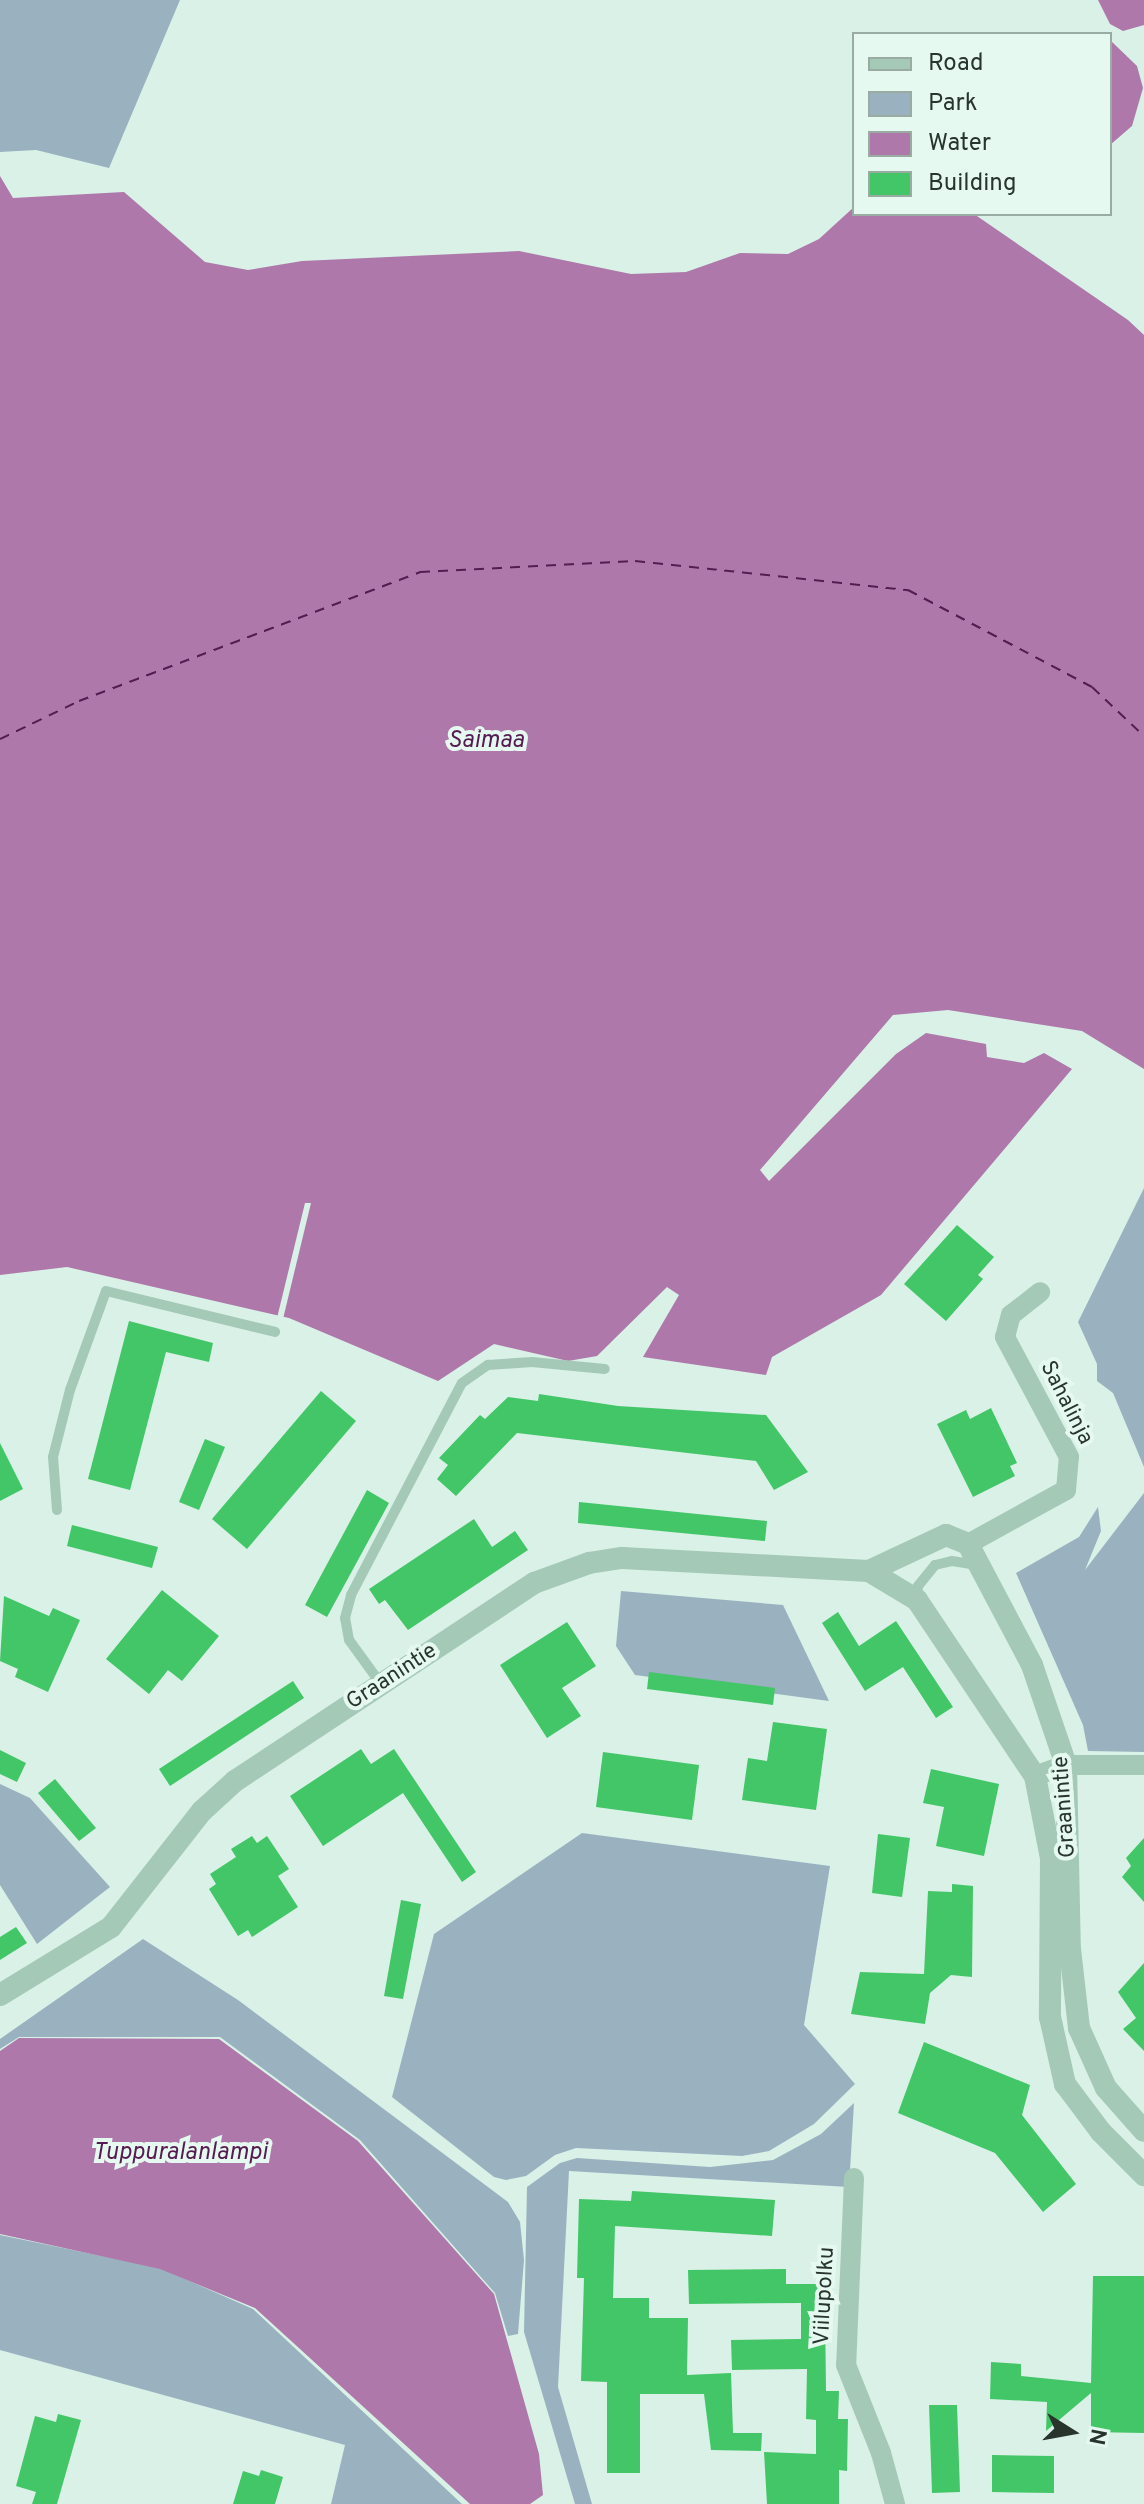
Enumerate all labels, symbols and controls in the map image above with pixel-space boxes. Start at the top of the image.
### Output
legend [852,32,1112,216]
text: Road [928,49,984,79]
text: Park [928,89,978,119]
text: Water [928,129,991,159]
text: Building [928,169,1017,199]
water label: Saimaa [448,728,524,756]
street label: Sahalinja [1034,1357,1098,1449]
street label: Graanintie [342,1638,442,1716]
street label: Graanintie [1048,1755,1082,1859]
water label: Tuppuralanlampi [93,2140,267,2168]
street label: Viilupolku [809,2246,841,2346]
north arrow [1032,2392,1112,2472]
text: N [1081,2426,1111,2447]

